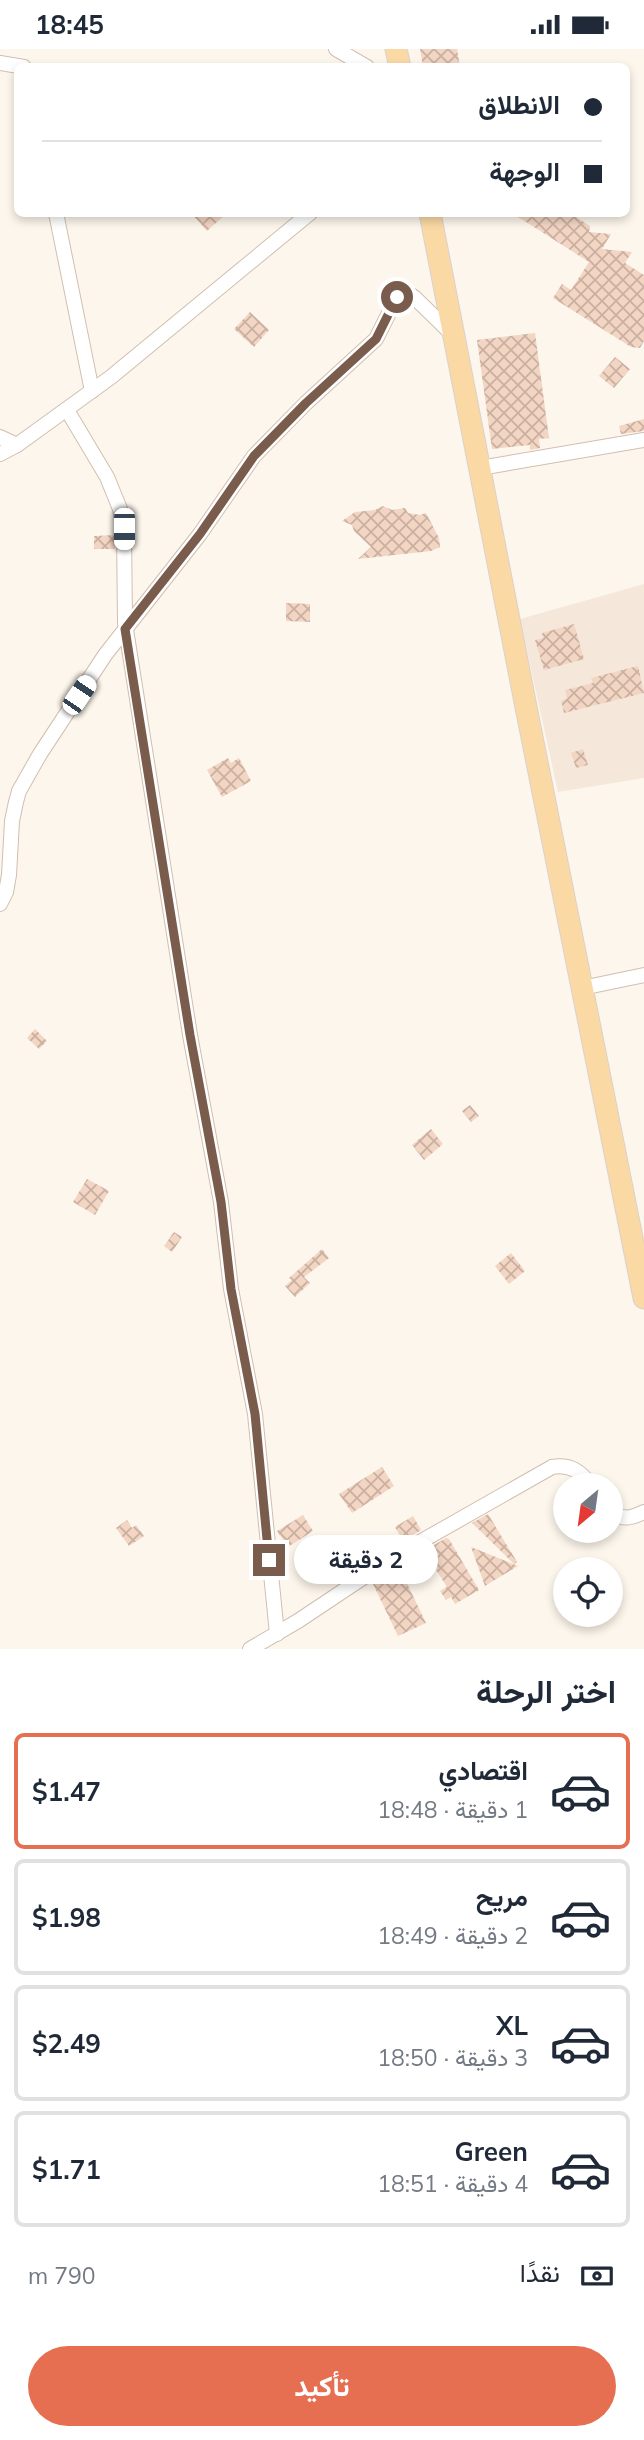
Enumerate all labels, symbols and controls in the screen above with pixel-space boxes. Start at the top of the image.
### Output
text: 18:45 [35,8,104,41]
text: الانطلاق [478,88,560,121]
text: الوجهة [489,155,560,188]
route start [381,281,413,313]
car [114,508,135,550]
car [59,672,100,718]
north arrow [553,1473,623,1543]
map controls [553,1473,623,1627]
callout: 2 دقيقة [294,1535,437,1585]
route end [253,1544,285,1576]
text: 2 دقيقة [329,1545,403,1574]
button: locate [553,1557,623,1627]
text: اختر الرحلة [476,1671,616,1711]
text: اقتصادي [439,1754,528,1787]
icon: car [549,1760,612,1823]
text: $1.47 [32,1775,101,1808]
text: 1 دقيقة · 18:48 [377,1795,528,1824]
text: مريح [476,1880,528,1913]
icon: car [549,1886,612,1949]
text: $1.98 [32,1901,101,1934]
text: 2 دقيقة · 18:49 [377,1921,528,1950]
text: XL [496,2009,528,2042]
icon: car [549,2012,612,2075]
text: $2.49 [32,2027,101,2060]
text: 3 دقيقة · 18:50 [377,2043,528,2072]
text: Green [455,2135,528,2168]
icon: car [549,2138,612,2201]
text: $1.71 [32,2153,101,2186]
text: 4 دقيقة · 18:51 [377,2169,528,2198]
text: نقدًا [520,2256,560,2289]
icon: cash [578,2257,616,2295]
text: 790 m [28,2261,96,2290]
button: تأكيد [28,2346,616,2426]

